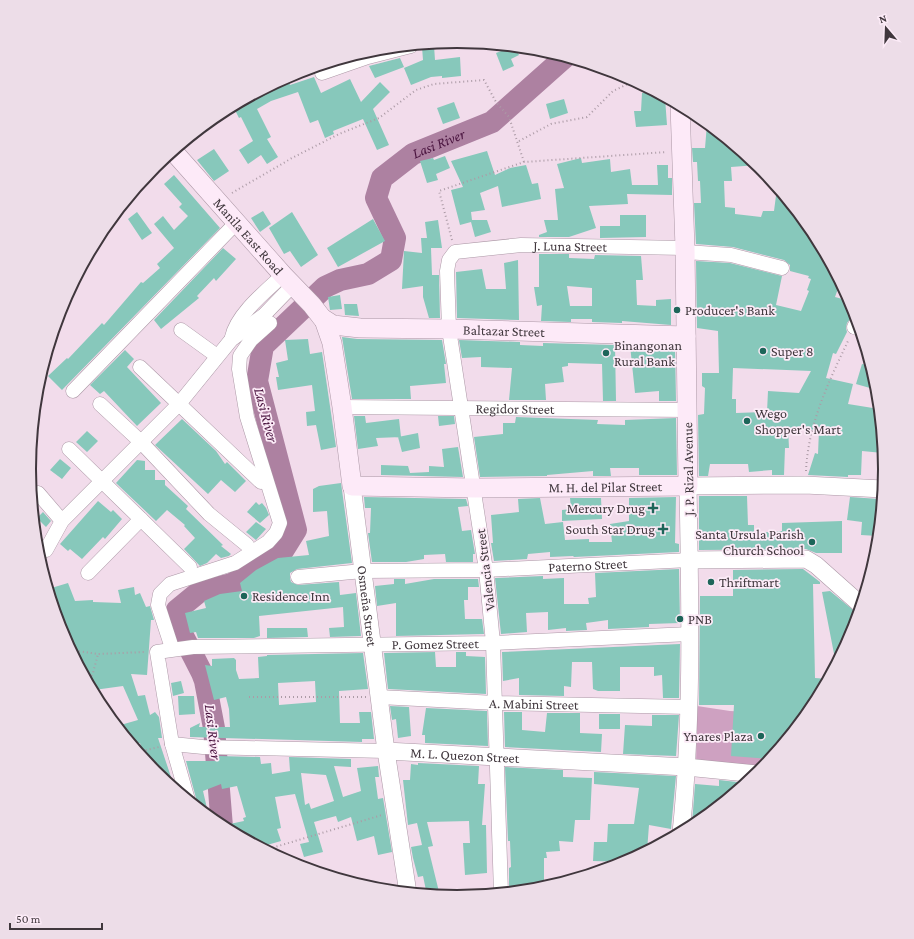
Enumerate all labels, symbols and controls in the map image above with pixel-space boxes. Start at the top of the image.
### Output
north arrow [866,8,906,48]
text: N [877,11,889,25]
water label: Lasi River [410,126,468,161]
street label: Manila East Road [210,195,287,278]
street label: J. Luna Street [531,237,607,255]
place label: Producer's Bank [685,302,775,318]
marker: Producer's Bank [672,305,682,315]
street label: Baltazar Street [463,321,545,340]
place label: Binangonan Rural Bank [614,337,682,369]
place label: Super 8 [771,343,814,359]
marker: Super 8 [758,346,768,356]
marker: Binangonan Rural Bank [601,348,611,358]
water label: Lasi River [251,386,281,445]
street label: Regidor Street [475,400,555,417]
place label: Wego Shopper's Mart [755,405,841,437]
marker: Wego Shopper's Mart [742,416,752,426]
street label: J. P. Rizal Avenue [679,422,697,518]
street label: M. H. del Pilar Street [548,478,662,495]
place label: Mercury Drug [567,500,645,516]
marker: Mercury Drug [648,503,658,513]
place label: South Star Drug [566,521,655,537]
marker: South Star Drug [658,524,668,534]
place label: Santa Ursula Parish Church School [695,526,804,558]
street label: Valencia Street [472,528,498,612]
marker: Santa Ursula Parish Church School [807,537,817,547]
street label: Paterno Street [548,555,628,575]
street label: Osmeña Street [354,564,381,648]
place label: Thriftmart [719,574,779,590]
marker: Thriftmart [706,577,716,587]
place label: Residence Inn [252,588,330,604]
marker: Residence Inn [239,591,249,601]
place label: PNB [688,611,712,627]
marker: PNB [675,614,685,624]
street label: P. Gomez Street [392,635,479,652]
street label: A. Mabini Street [489,695,579,713]
water label: Lasi River [202,704,224,761]
place label: Ynares Plaza [683,728,754,744]
marker: Ynares Plaza [756,731,766,741]
street label: M. L. Quezon Street [410,744,520,766]
scale bar [10,905,102,931]
text: 50 m [16,912,41,926]

